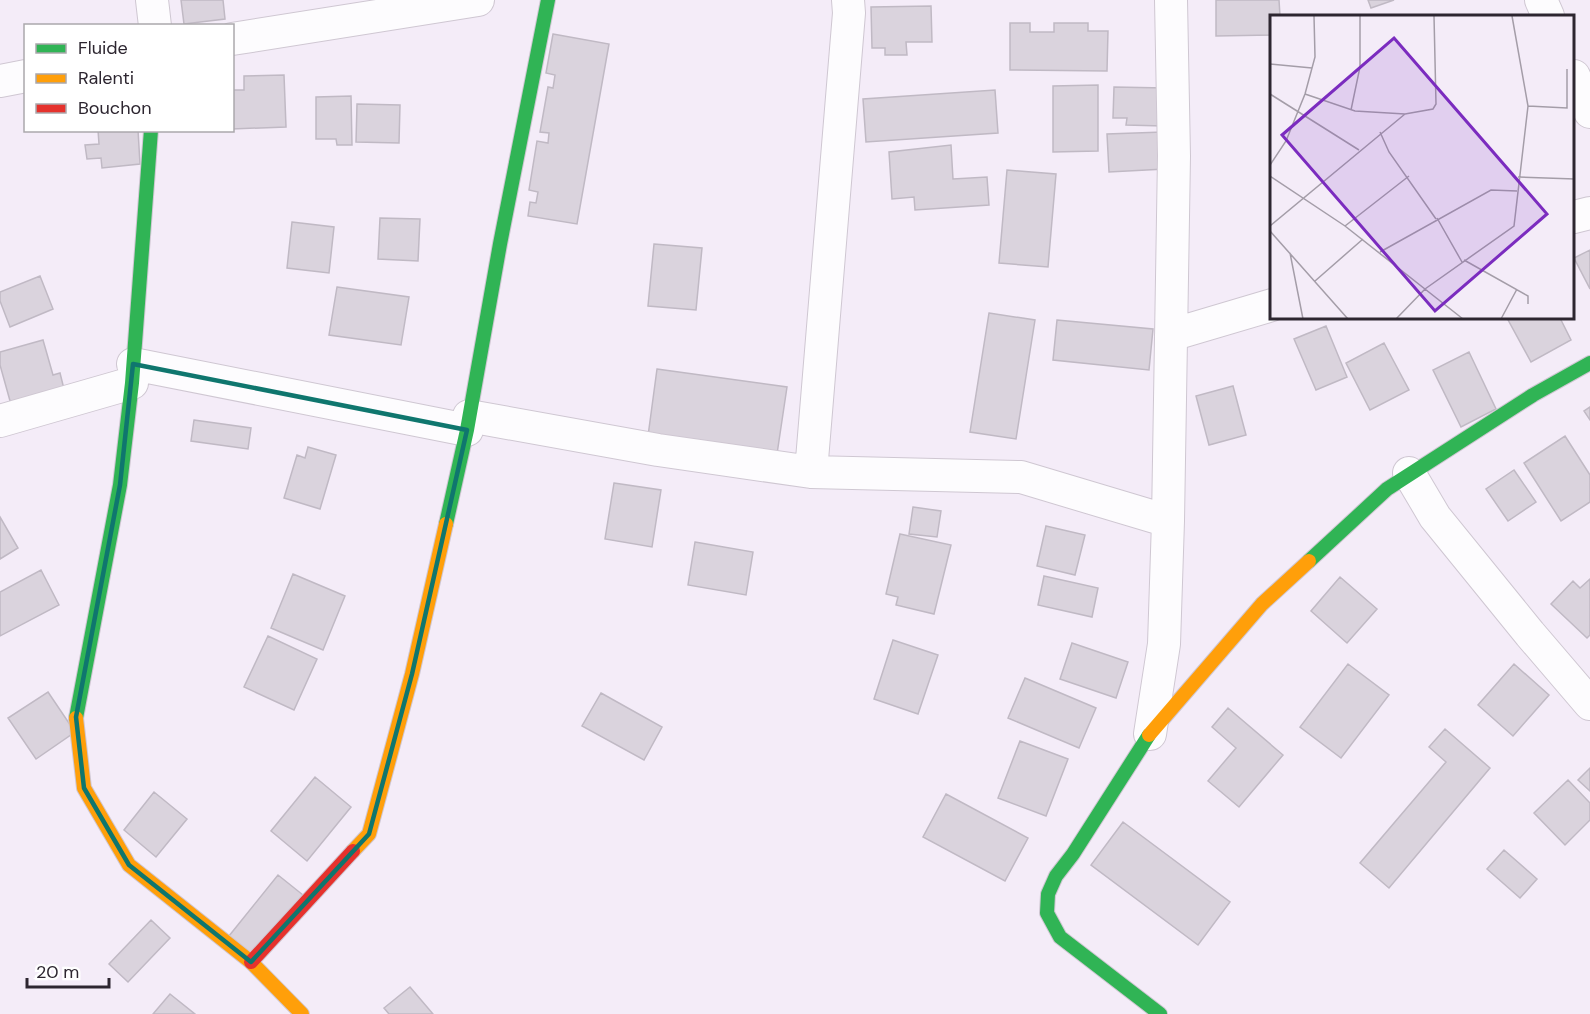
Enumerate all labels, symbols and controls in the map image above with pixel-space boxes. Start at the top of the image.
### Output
inset map [1270,15,1575,320]
legend [24,24,234,132]
text: Fluide [78,36,128,60]
text: Ralenti [78,66,134,90]
text: Bouchon [78,96,152,120]
scale bar [27,951,110,989]
text: 20 m [36,960,79,984]

